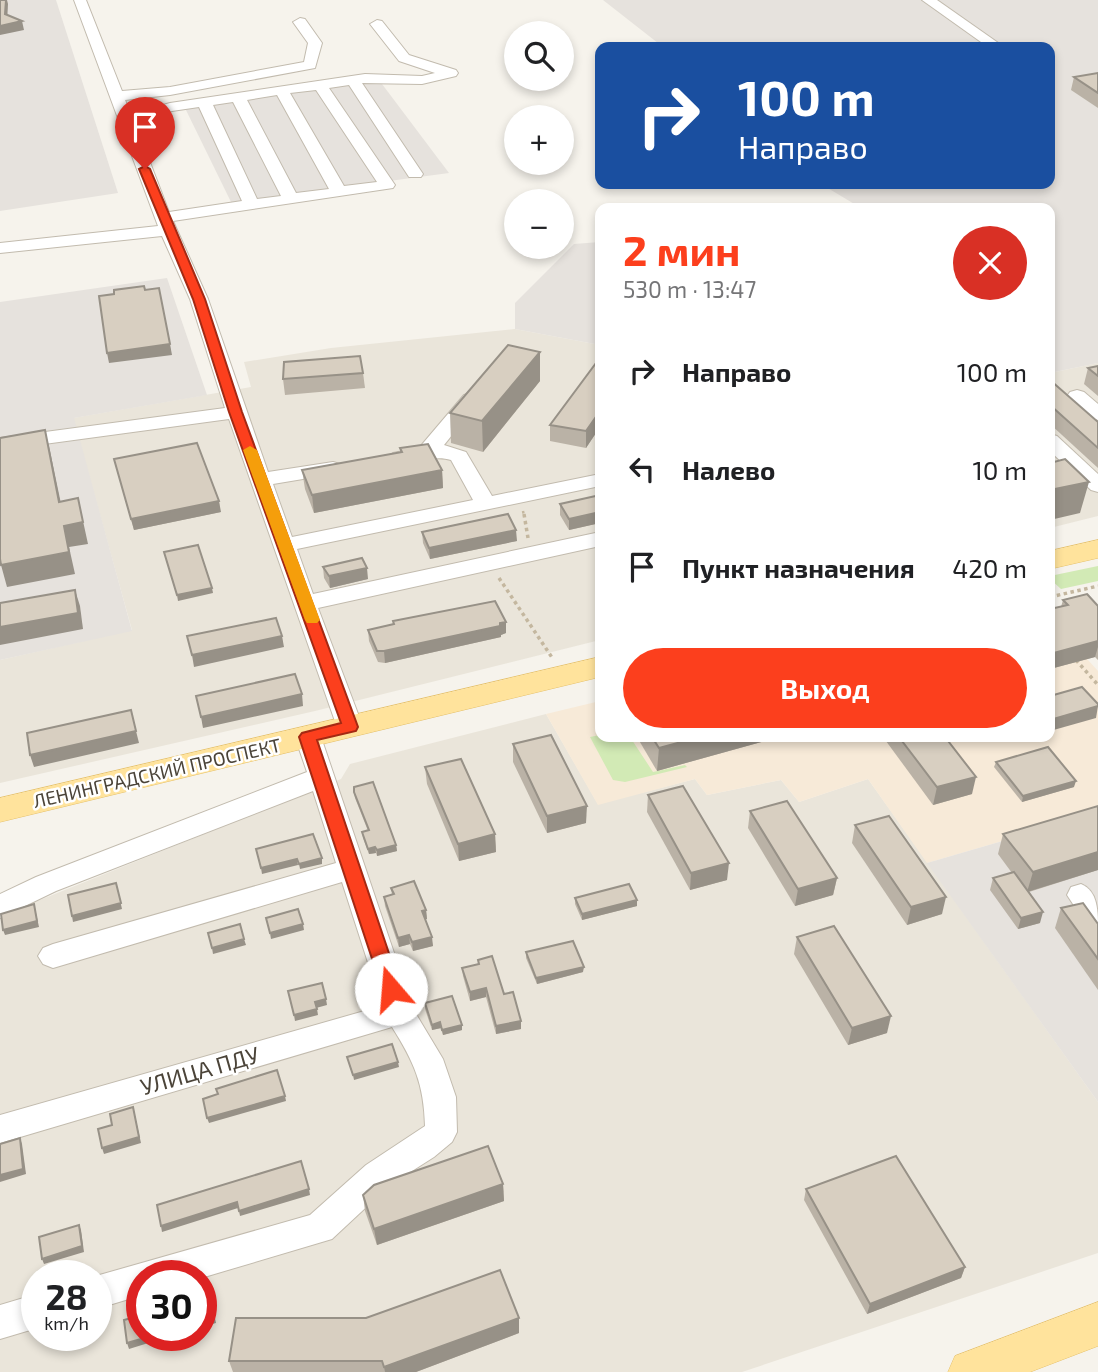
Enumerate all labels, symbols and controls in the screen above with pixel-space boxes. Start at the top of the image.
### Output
map controls [504,21,574,259]
button: search [504,21,574,91]
text: 100 m [738,67,875,126]
icon: right [623,70,714,161]
pin [115,97,175,169]
button: + [504,105,574,175]
icon: arrive [126,108,164,146]
text: Направо [738,127,868,165]
button: − [504,189,574,259]
text: 2 мин [623,224,740,274]
button: close [953,226,1027,300]
text: 530 m · 13:47 [623,275,756,303]
icon: right [623,352,661,390]
text: Направо [682,356,791,387]
text: 100 m [957,356,1027,387]
icon: left [623,450,661,488]
text: Налево [682,454,775,485]
text: 10 m [972,454,1027,485]
icon: arrive [623,548,661,586]
text: Пункт назначения [682,552,915,583]
text: 420 m [952,552,1027,583]
button: Выход [623,648,1027,728]
street label: ЛЕНИНГРАДСКИЙ ПРОСПЕКТ [31,733,283,812]
position arrow [354,952,428,1026]
street label: УЛИЦА ПДУ [137,1040,262,1100]
speed limit sign: 30 [126,1260,217,1351]
text: 28 [45,1275,88,1317]
text: km/h [44,1312,89,1334]

